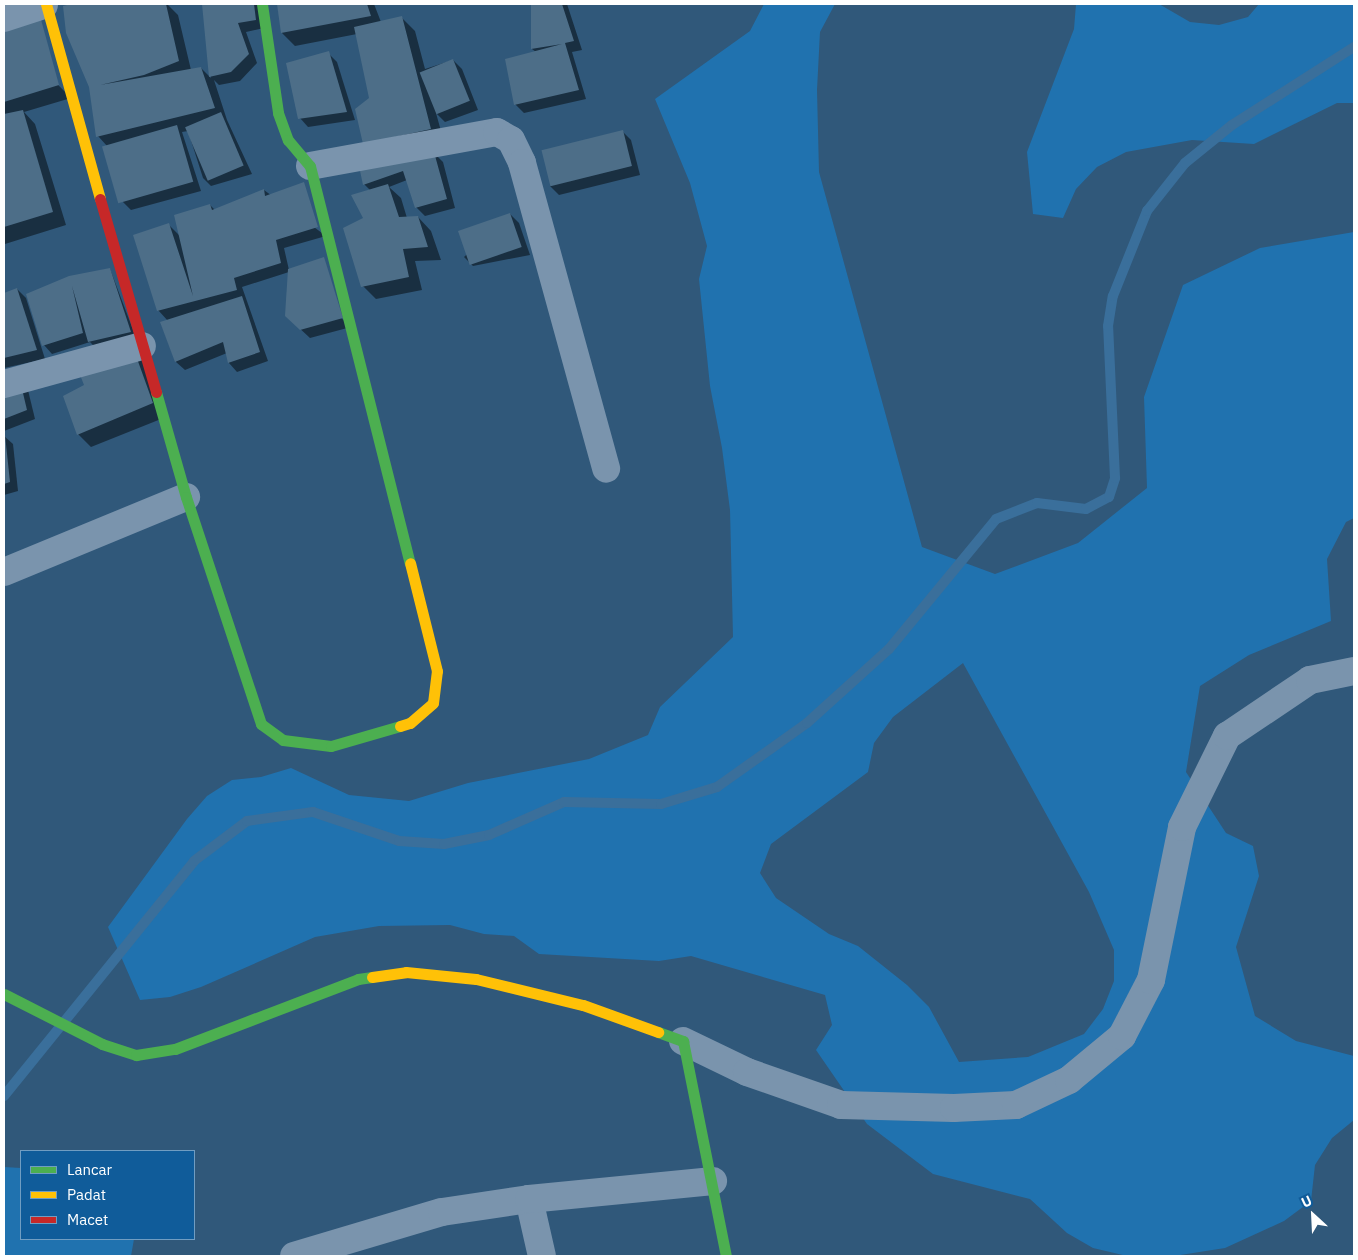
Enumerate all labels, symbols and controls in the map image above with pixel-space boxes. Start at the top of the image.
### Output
legend [20,1150,195,1240]
text: Lancar [67,1160,112,1179]
text: Padat [67,1185,106,1204]
north arrow [1288,1190,1338,1240]
text: U [1298,1191,1315,1212]
text: Macet [67,1210,108,1229]

